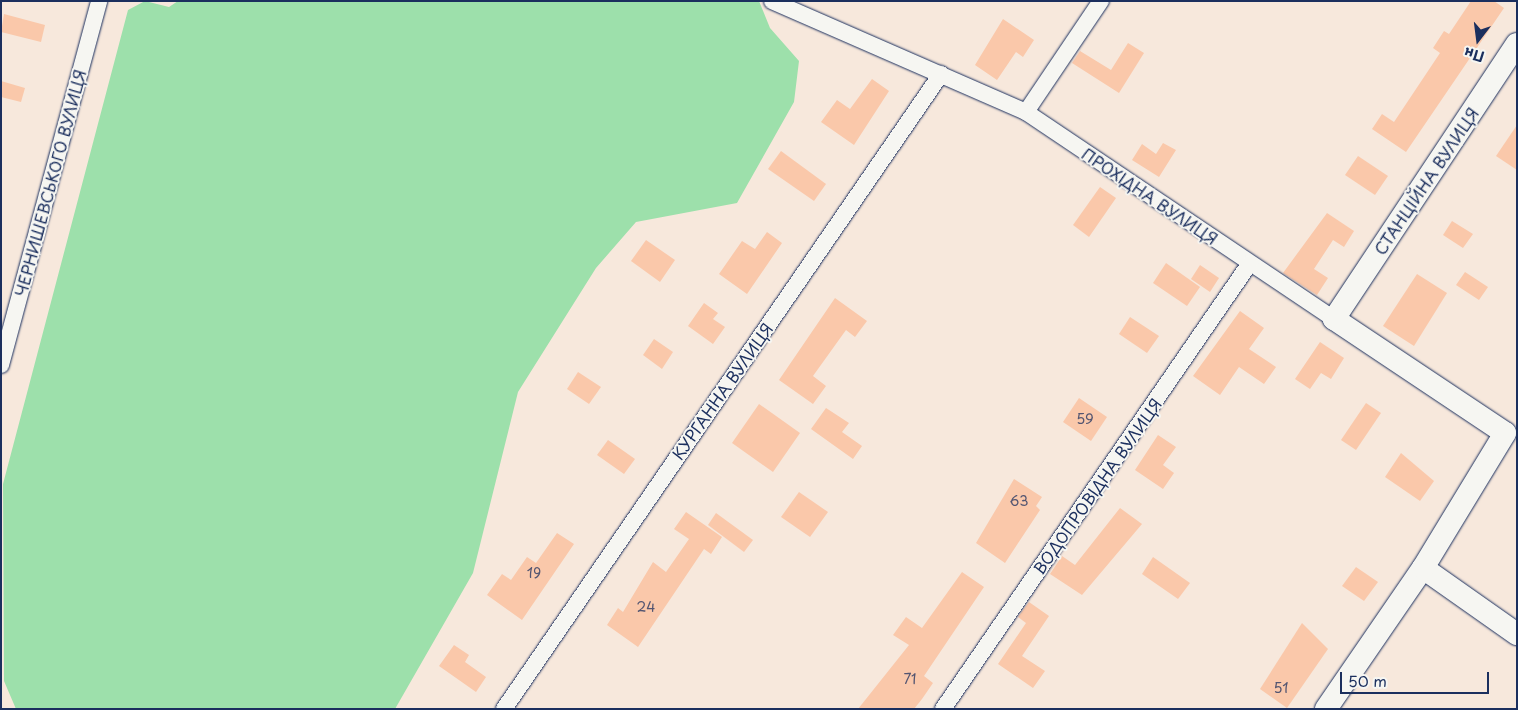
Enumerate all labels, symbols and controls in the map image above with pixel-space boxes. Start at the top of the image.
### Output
north arrow [1453,15,1503,65]
text: Пн [1461,42,1487,68]
street label: ЧЕРНИШЕВСЬКОГО ВУЛИЦЯ [10,67,90,299]
street label: СТАНЦІЙНА ВУЛИЦЯ [1370,104,1482,258]
street label: ПРОХІДНА ВУЛИЦЯ [1078,143,1222,249]
street label: КУРГАННА ВУЛИЦЯ [667,319,777,463]
street label: ВОДОПРОВІДНА ВУЛИЦЯ [1029,394,1165,578]
house number: 59 [1076,411,1094,427]
house number: 63 [1010,493,1028,509]
house number: 19 [527,565,541,581]
house number: 24 [637,599,655,615]
scale bar [1343,662,1492,694]
text: 50 m [1348,669,1387,692]
house number: 71 [903,671,917,687]
house number: 51 [1274,680,1288,696]

